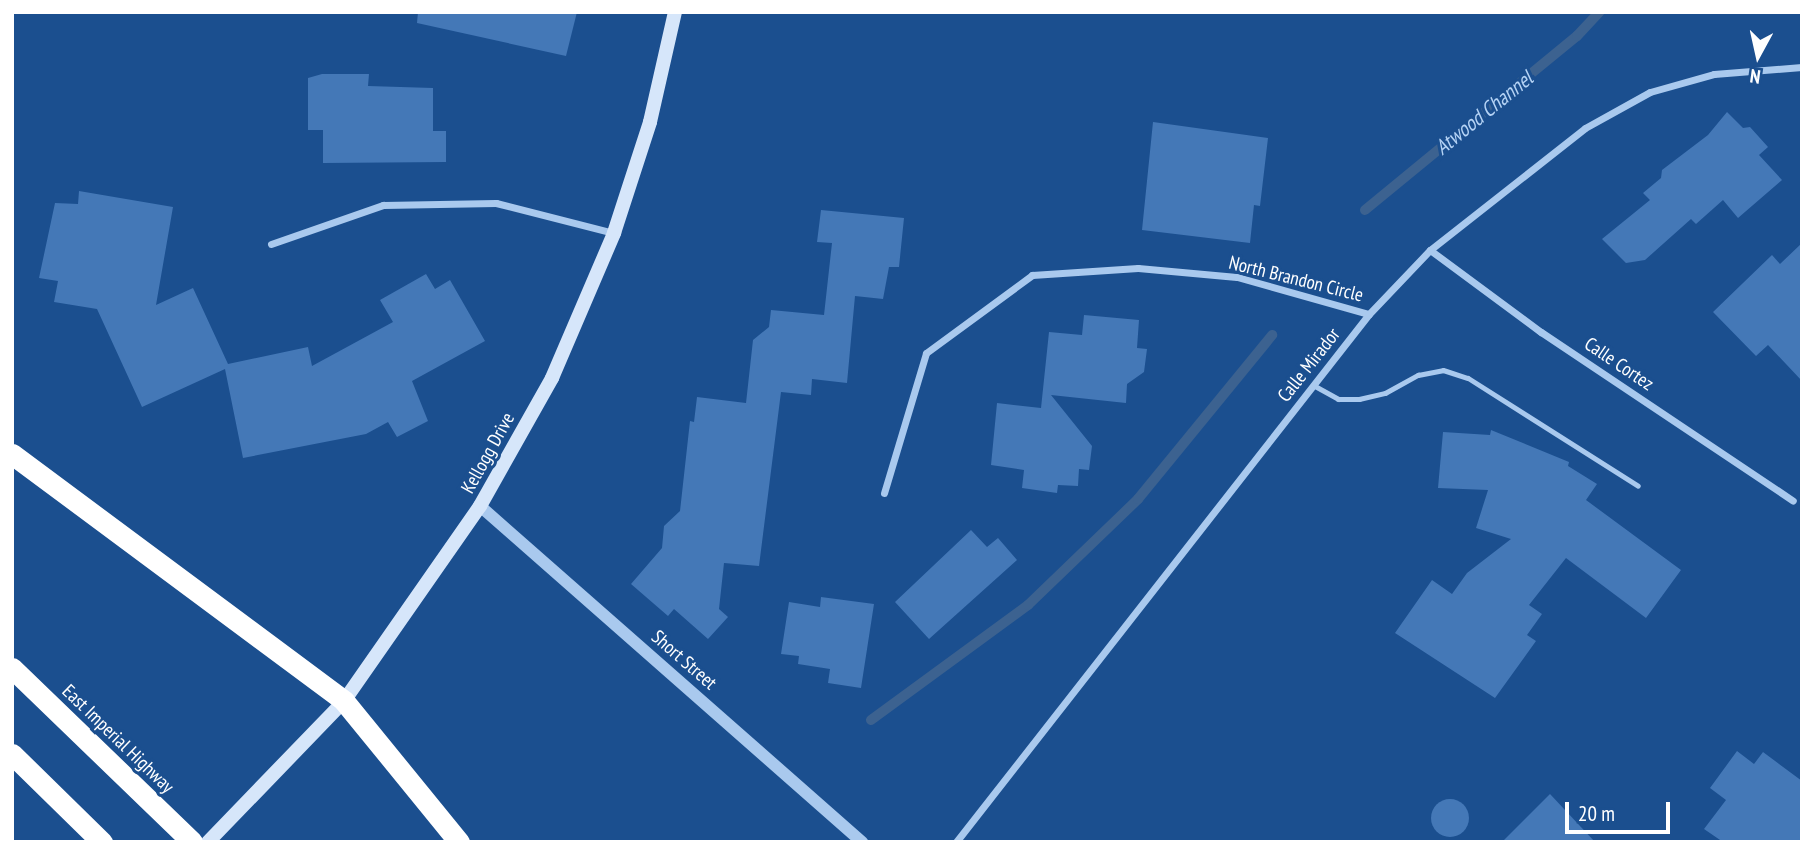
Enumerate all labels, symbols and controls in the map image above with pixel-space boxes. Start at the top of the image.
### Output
north arrow [1723,21,1793,91]
text: N [1748,64,1762,89]
water label: Atwood Channel [1430,66,1538,160]
street label: North Brandon Circle [1226,251,1366,307]
street label: Calle Mirador [1273,324,1345,406]
street label: Calle Cortez [1580,333,1658,395]
street label: Kellogg Drive [457,409,519,497]
street label: Short Street [647,626,721,694]
street label: East Imperial Highway [57,680,179,798]
scale bar [1569,788,1674,832]
text: 20 m [1578,800,1615,827]

